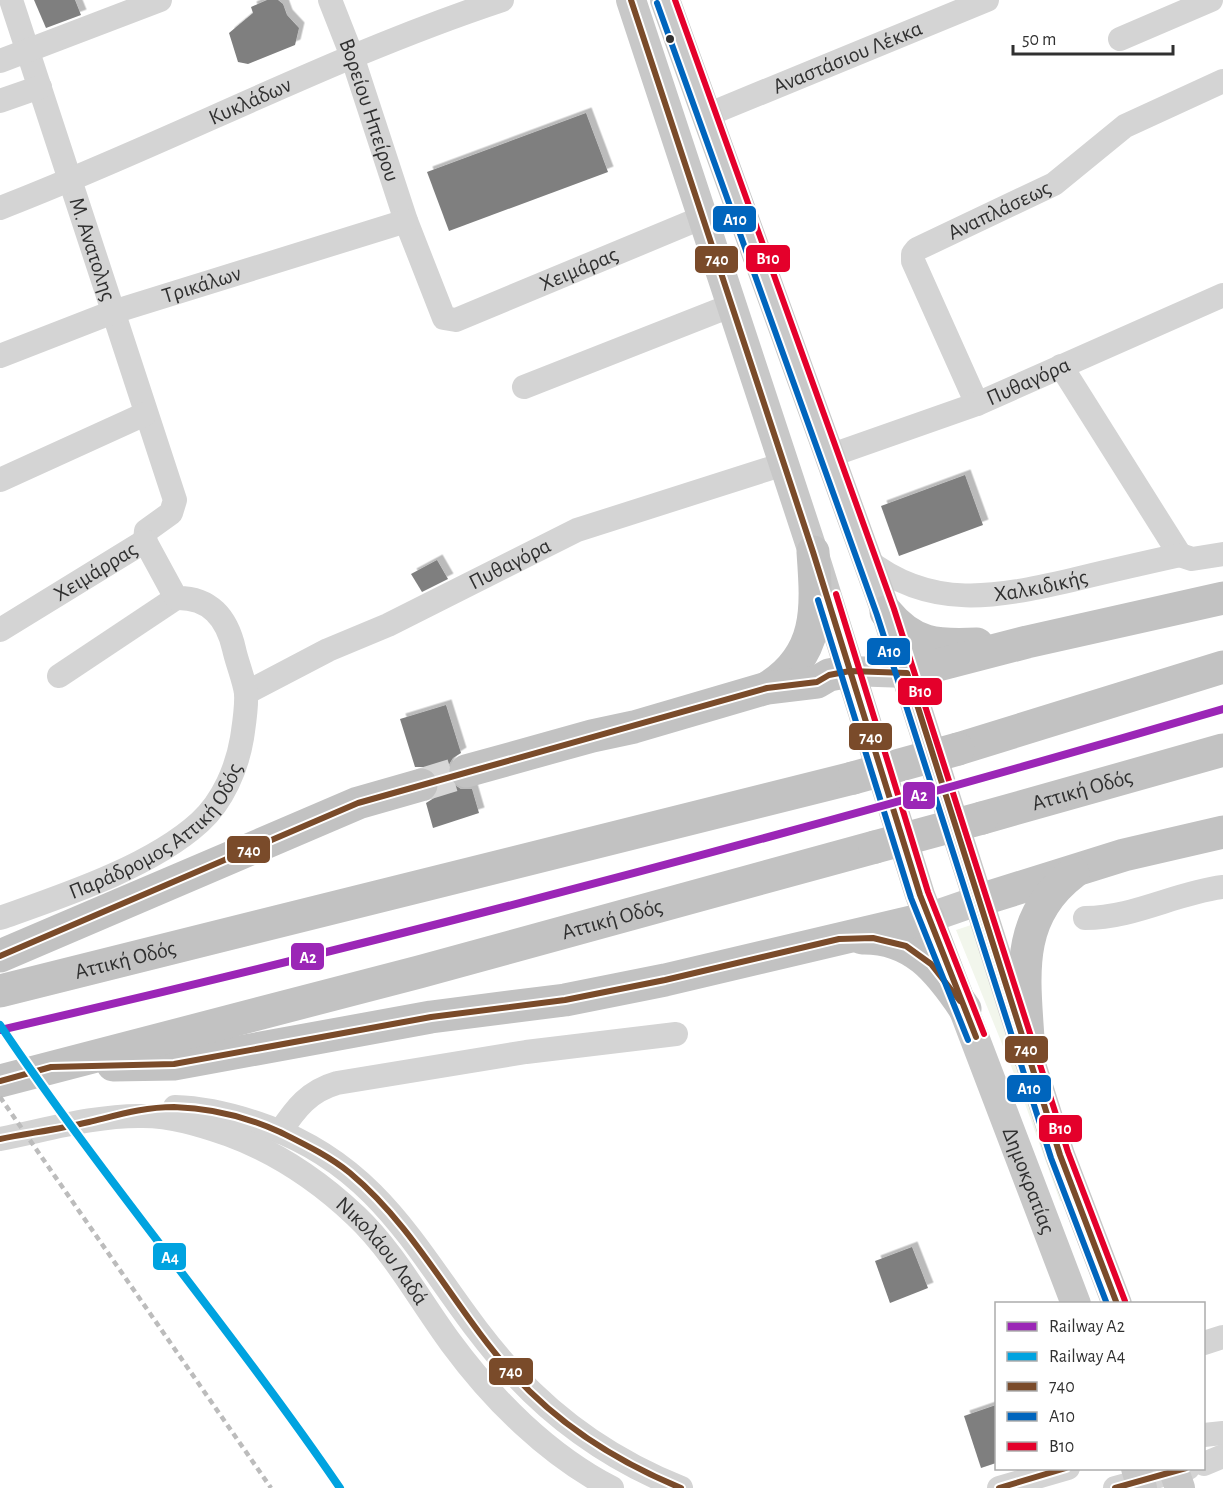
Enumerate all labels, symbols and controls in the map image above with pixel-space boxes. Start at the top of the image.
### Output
street label: Αναστάσιου Λέκκα [770,17,925,98]
scale bar [1013,18,1174,56]
text: 50 m [1022,31,1056,49]
unlabelled marker [664,33,676,45]
street label: Βορείου Ηπείρου [335,35,403,184]
street label: Κυκλάδων [206,73,294,129]
street label: Αναπλάσεως [944,176,1054,244]
street label: Μ. Ανατολης [65,195,120,303]
line badge: Α10 [712,205,757,233]
text: Α10 [723,212,747,228]
street label: Χειμάρας [536,243,621,295]
line badge: Β10 [745,244,791,273]
line badge: 740 [694,245,739,274]
text: Β10 [756,251,780,267]
text: 740 [705,252,729,268]
street label: Τρικάλων [159,262,244,307]
street label: Πυθαγόρα [983,353,1073,409]
street label: Πυθαγόρα [465,534,554,593]
street label: Χειμάρρας [50,538,141,605]
street label: Χαλκιδικής [993,566,1090,605]
line badge: Α10 [866,637,911,666]
text: Α10 [877,644,901,660]
line badge: Β10 [897,677,943,706]
text: Β10 [908,684,932,700]
line badge: 740 [848,722,893,751]
text: 740 [859,730,883,746]
street label: Παράδρομος Αττική Οδός [66,761,246,903]
street label: Αττική Οδός [1029,765,1135,814]
line badge: A2 [902,781,936,810]
text: A2 [910,788,928,804]
line badge: 740 [226,835,271,864]
text: 740 [237,843,261,859]
street label: Αττική Οδός [559,895,665,943]
street label: Αττική Οδός [72,937,178,983]
line badge: A2 [290,942,325,971]
text: A2 [299,950,317,966]
line badge: 740 [1004,1035,1049,1064]
text: 740 [1014,1042,1038,1058]
line badge: Α10 [1006,1074,1052,1103]
text: Α10 [1017,1081,1041,1097]
line badge: Β10 [1038,1114,1083,1143]
text: Β10 [1048,1121,1072,1137]
street label: Δημοκρατίας [999,1124,1059,1237]
street label: Νικολάου Λαδά [332,1193,432,1309]
line badge: A4 [152,1242,187,1271]
text: A4 [161,1250,179,1266]
legend [995,1302,1205,1470]
text: Railway A2 [1049,1318,1125,1336]
text: Railway A4 [1049,1348,1126,1366]
line badge: 740 [488,1357,534,1386]
text: 740 [499,1364,523,1380]
text: 740 [1049,1378,1075,1396]
text: Α10 [1049,1408,1075,1426]
text: Β10 [1049,1438,1074,1456]

